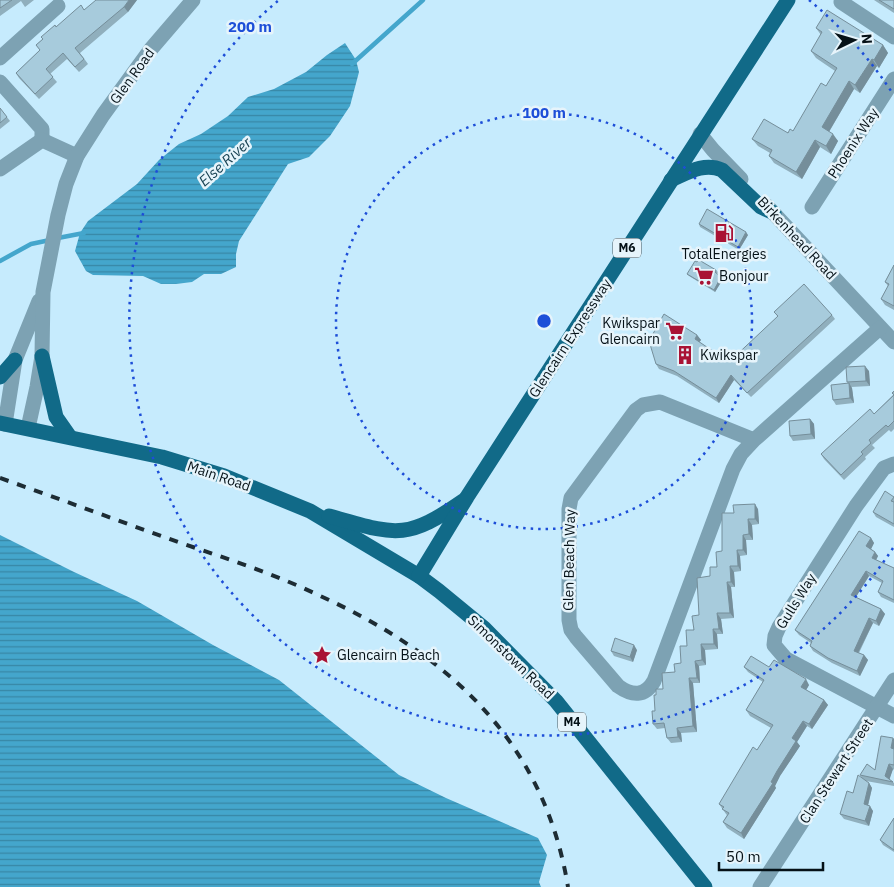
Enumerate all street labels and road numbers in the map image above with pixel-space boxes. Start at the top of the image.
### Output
street label: Glen Road [106,45,158,107]
street label: Phoenix Way [824,104,882,182]
street label: Birkenhead Road [754,193,840,283]
road number: M6 [613,238,641,258]
street label: Glencairn Expressway [525,275,615,401]
street label: Main Road [185,457,253,495]
street label: Glen Beach Way [559,509,579,611]
street label: Gulls Way [772,570,820,632]
street label: Simonstown Road [464,611,558,703]
road number: M4 [558,712,586,732]
street label: Clan Stewart Street [795,715,877,827]

